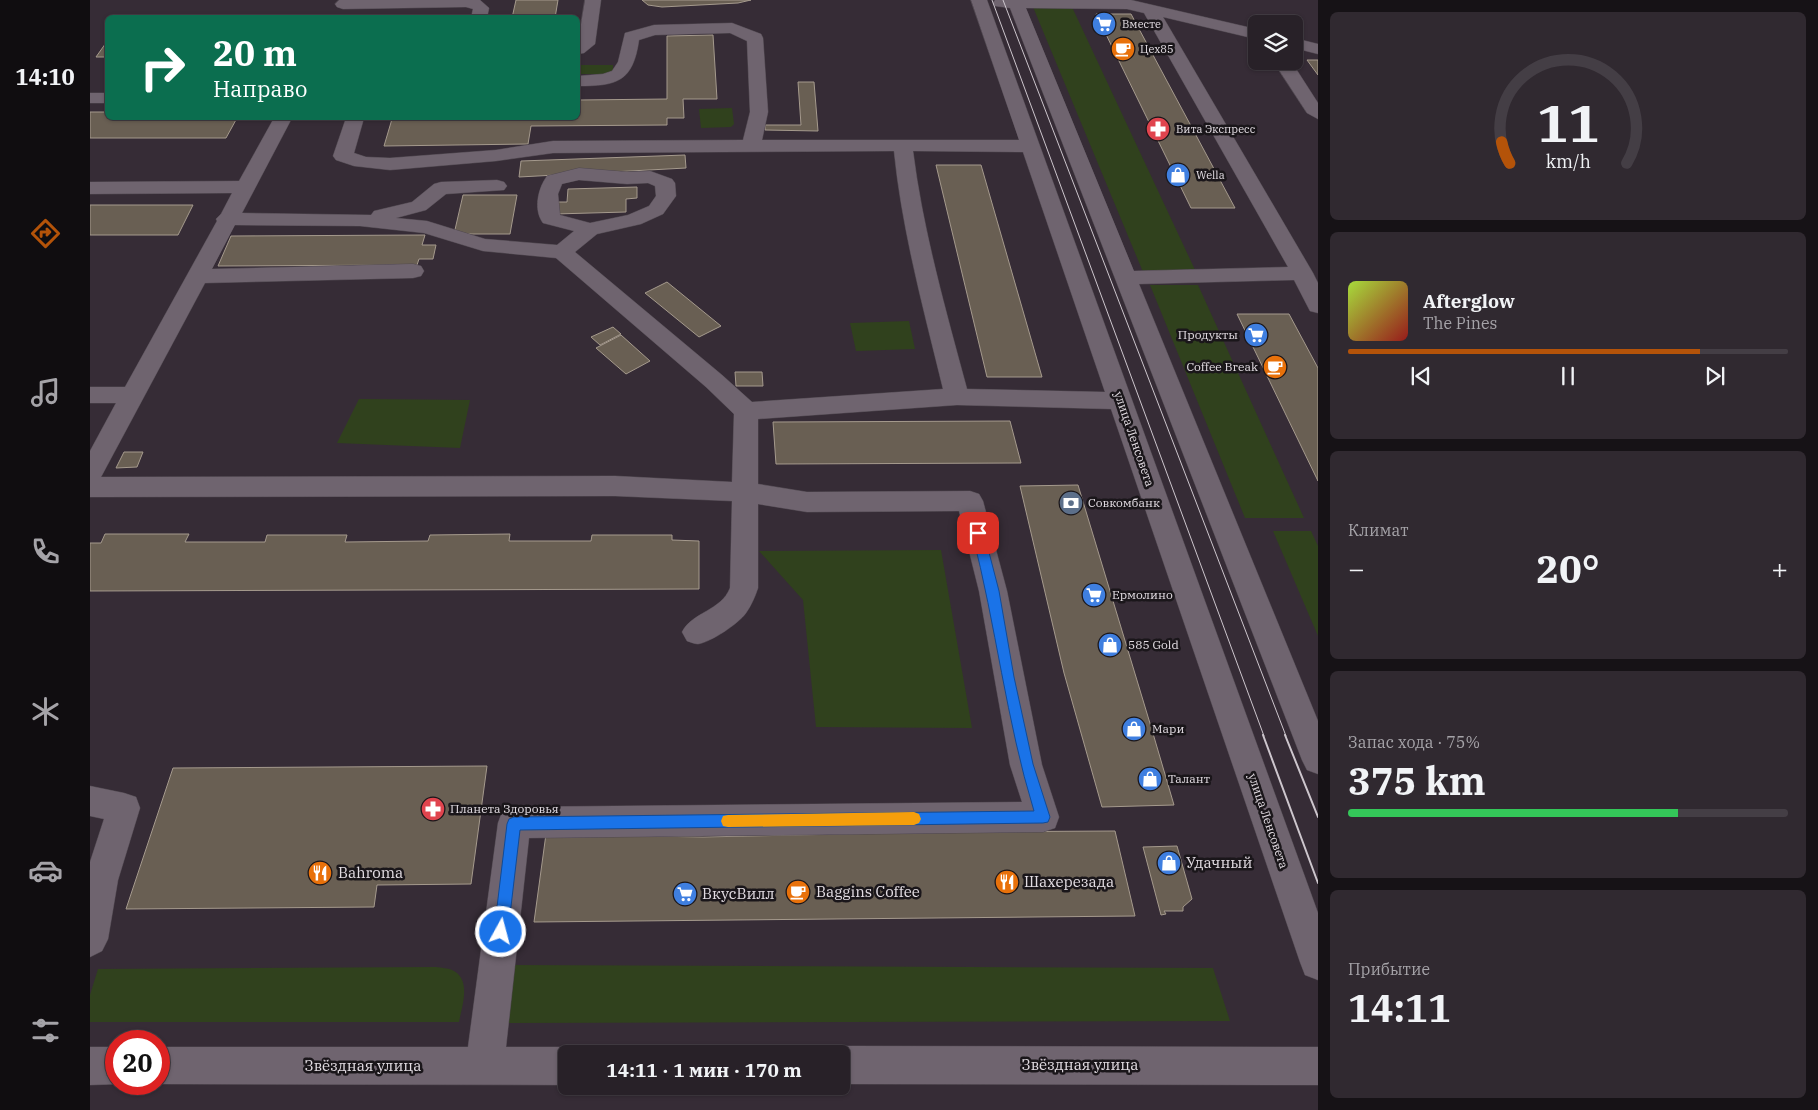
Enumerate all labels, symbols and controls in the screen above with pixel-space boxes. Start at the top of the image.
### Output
supermarket icon: Вместе [1091,11,1117,37]
map controls [1248,15,1303,70]
button: layers [1248,15,1303,70]
place label: Вместе [1122,17,1161,31]
text: 20 m [213,30,297,76]
icon: right [130,35,195,100]
cafe icon: Цех85 [1110,36,1136,62]
place label: Цех85 [1140,42,1174,56]
text: 14:10 [15,62,75,91]
text: Направо [213,74,307,103]
text: 11 [1537,89,1599,156]
pharmacy icon: Вита Экспресс [1145,116,1171,142]
place label: Вита Экспресс [1176,122,1256,136]
text: km/h [1545,150,1591,173]
shop icon: Wella [1165,162,1191,188]
place label: Wella [1196,168,1225,182]
icon: directions [28,216,63,251]
text: Afterglow [1423,289,1515,313]
text: The Pines [1423,313,1497,333]
supermarket icon: Продукты [1243,322,1269,348]
place label: Продукты [1178,327,1238,342]
cafe icon: Coffee Break [1262,354,1288,380]
place label: Coffee Break [1186,359,1258,374]
icon: previous [1407,362,1435,390]
icon: pause [1554,362,1582,390]
icon: next [1701,362,1729,390]
icon: music [28,375,63,410]
street label: улица Ленсовета [1111,389,1158,489]
bank icon: Совкомбанк [1058,490,1084,516]
place label: Совкомбанк [1088,495,1160,510]
pin [957,512,999,554]
icon: arrive [964,519,992,547]
text: Климат [1348,520,1408,540]
icon: phone [28,534,63,569]
text: 20° [1536,544,1600,593]
text: − [1348,550,1365,587]
text: + [1771,550,1788,587]
supermarket icon: Ермолино [1081,582,1107,608]
place label: Ермолино [1112,587,1173,602]
shop icon: 585 Gold [1097,632,1123,658]
place label: 585 Gold [1128,637,1179,652]
icon: climate [28,694,63,729]
shop icon: Мари [1121,716,1147,742]
place label: Мари [1152,721,1184,736]
text: Запас хода · 75% [1348,732,1480,752]
text: 375 km [1348,756,1486,805]
shop icon: Талант [1137,766,1163,792]
place label: Талант [1168,771,1210,786]
street label: улица Ленсовета [1245,771,1292,871]
pharmacy icon: Планета Здоровья [420,796,446,822]
place label: Планета Здоровья [450,801,559,816]
shop icon: Удачный [1156,850,1182,876]
icon: car [28,853,63,888]
place label: Удачный [1186,853,1252,872]
restaurant icon: Bahroma [307,860,333,886]
place label: Bahroma [338,863,403,882]
restaurant icon: Шахерезада [994,869,1020,895]
place label: Шахерезада [1024,872,1114,891]
cafe icon: Baggins Coffee [785,879,811,905]
supermarket icon: ВкусВилл [672,881,698,907]
place label: Baggins Coffee [816,882,920,901]
place label: ВкусВилл [702,884,775,903]
position arrow [474,905,526,957]
text: Прибытие [1348,959,1430,979]
text: 14:11 [1348,983,1451,1032]
icon: filters [28,1013,63,1048]
speed limit sign: 20 [105,1030,170,1095]
street label: Звёздная улица [1022,1055,1138,1074]
street label: Звёздная улица [305,1056,421,1075]
text: 14:11 · 1 мин · 170 m [606,1058,802,1082]

